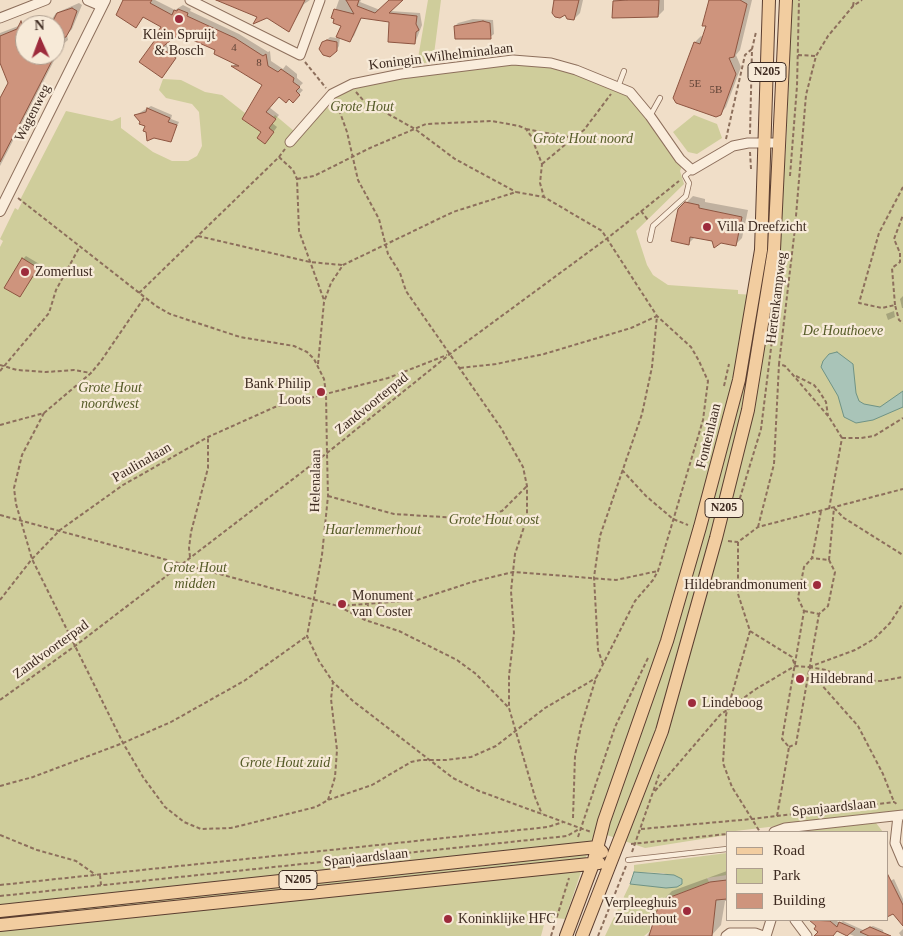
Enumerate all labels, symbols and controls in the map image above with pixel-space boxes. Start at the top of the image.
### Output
marker: Klein Spruijt & Bosch [173,13,185,25]
north arrow [15,15,65,65]
text: N [34,18,45,33]
place label: Klein Spruijt & Bosch [143,27,215,59]
street label: Koningin Wilhelminalaan [368,40,514,74]
house number: 4 [231,41,237,55]
house number: 8 [256,56,262,70]
road number: N205 [748,62,786,82]
house number: 5E [689,77,701,91]
street label: Wagenweg [11,82,55,144]
house number: 5B [710,83,722,97]
park label: Grote Hout [330,99,394,115]
park label: Grote Hout noord [533,131,633,147]
place label: Villa Dreefzicht [717,219,807,235]
marker: Villa Dreefzicht [701,221,713,233]
street label: Hertenkampweg [763,251,791,345]
place label: Zomerlust [35,264,93,280]
marker: Zomerlust [19,266,31,278]
park label: De Houthoeve [803,323,883,339]
street label: Zandvoorterpad [332,369,412,439]
place label: Bank Philip Loots [244,376,311,408]
park label: Grote Hout noordwest [78,380,142,412]
marker: Bank Philip Loots [315,386,327,398]
street label: Fonteinlaan [693,402,725,470]
street label: Paulinalaan [110,439,174,487]
street label: Helenalaan [307,449,325,513]
road number: N205 [705,498,743,518]
park label: Grote Hout oost [449,512,539,528]
park label: Haarlemmerhout [325,522,421,538]
park label: Grote Hout midden [163,560,227,592]
place label: Hildebrandmonument [684,577,807,593]
marker: Hildebrandmonument [811,579,823,591]
place label: Monument van Coster [352,588,413,620]
marker: Monument van Coster [336,598,348,610]
street label: Zandvoorterpad [10,617,92,683]
place label: Hildebrand [810,671,873,687]
marker: Hildebrand [794,673,806,685]
place label: Lindeboog [702,695,763,711]
marker: Lindeboog [686,697,698,709]
park label: Grote Hout zuid [240,755,330,771]
street label: Spanjaardslaan [791,795,877,821]
legend [726,831,888,921]
text: Road [773,842,805,858]
street label: Spanjaardslaan [323,845,409,871]
text: Park [773,867,801,883]
road number: N205 [279,870,317,890]
text: Building [773,892,826,908]
place label: Verpleeghuis Zuiderhout [604,895,677,928]
marker: Verpleeghuis Zuiderhout [681,905,693,917]
place label: Koninklijke HFC [458,911,556,927]
marker: Koninklijke HFC [442,913,454,925]

